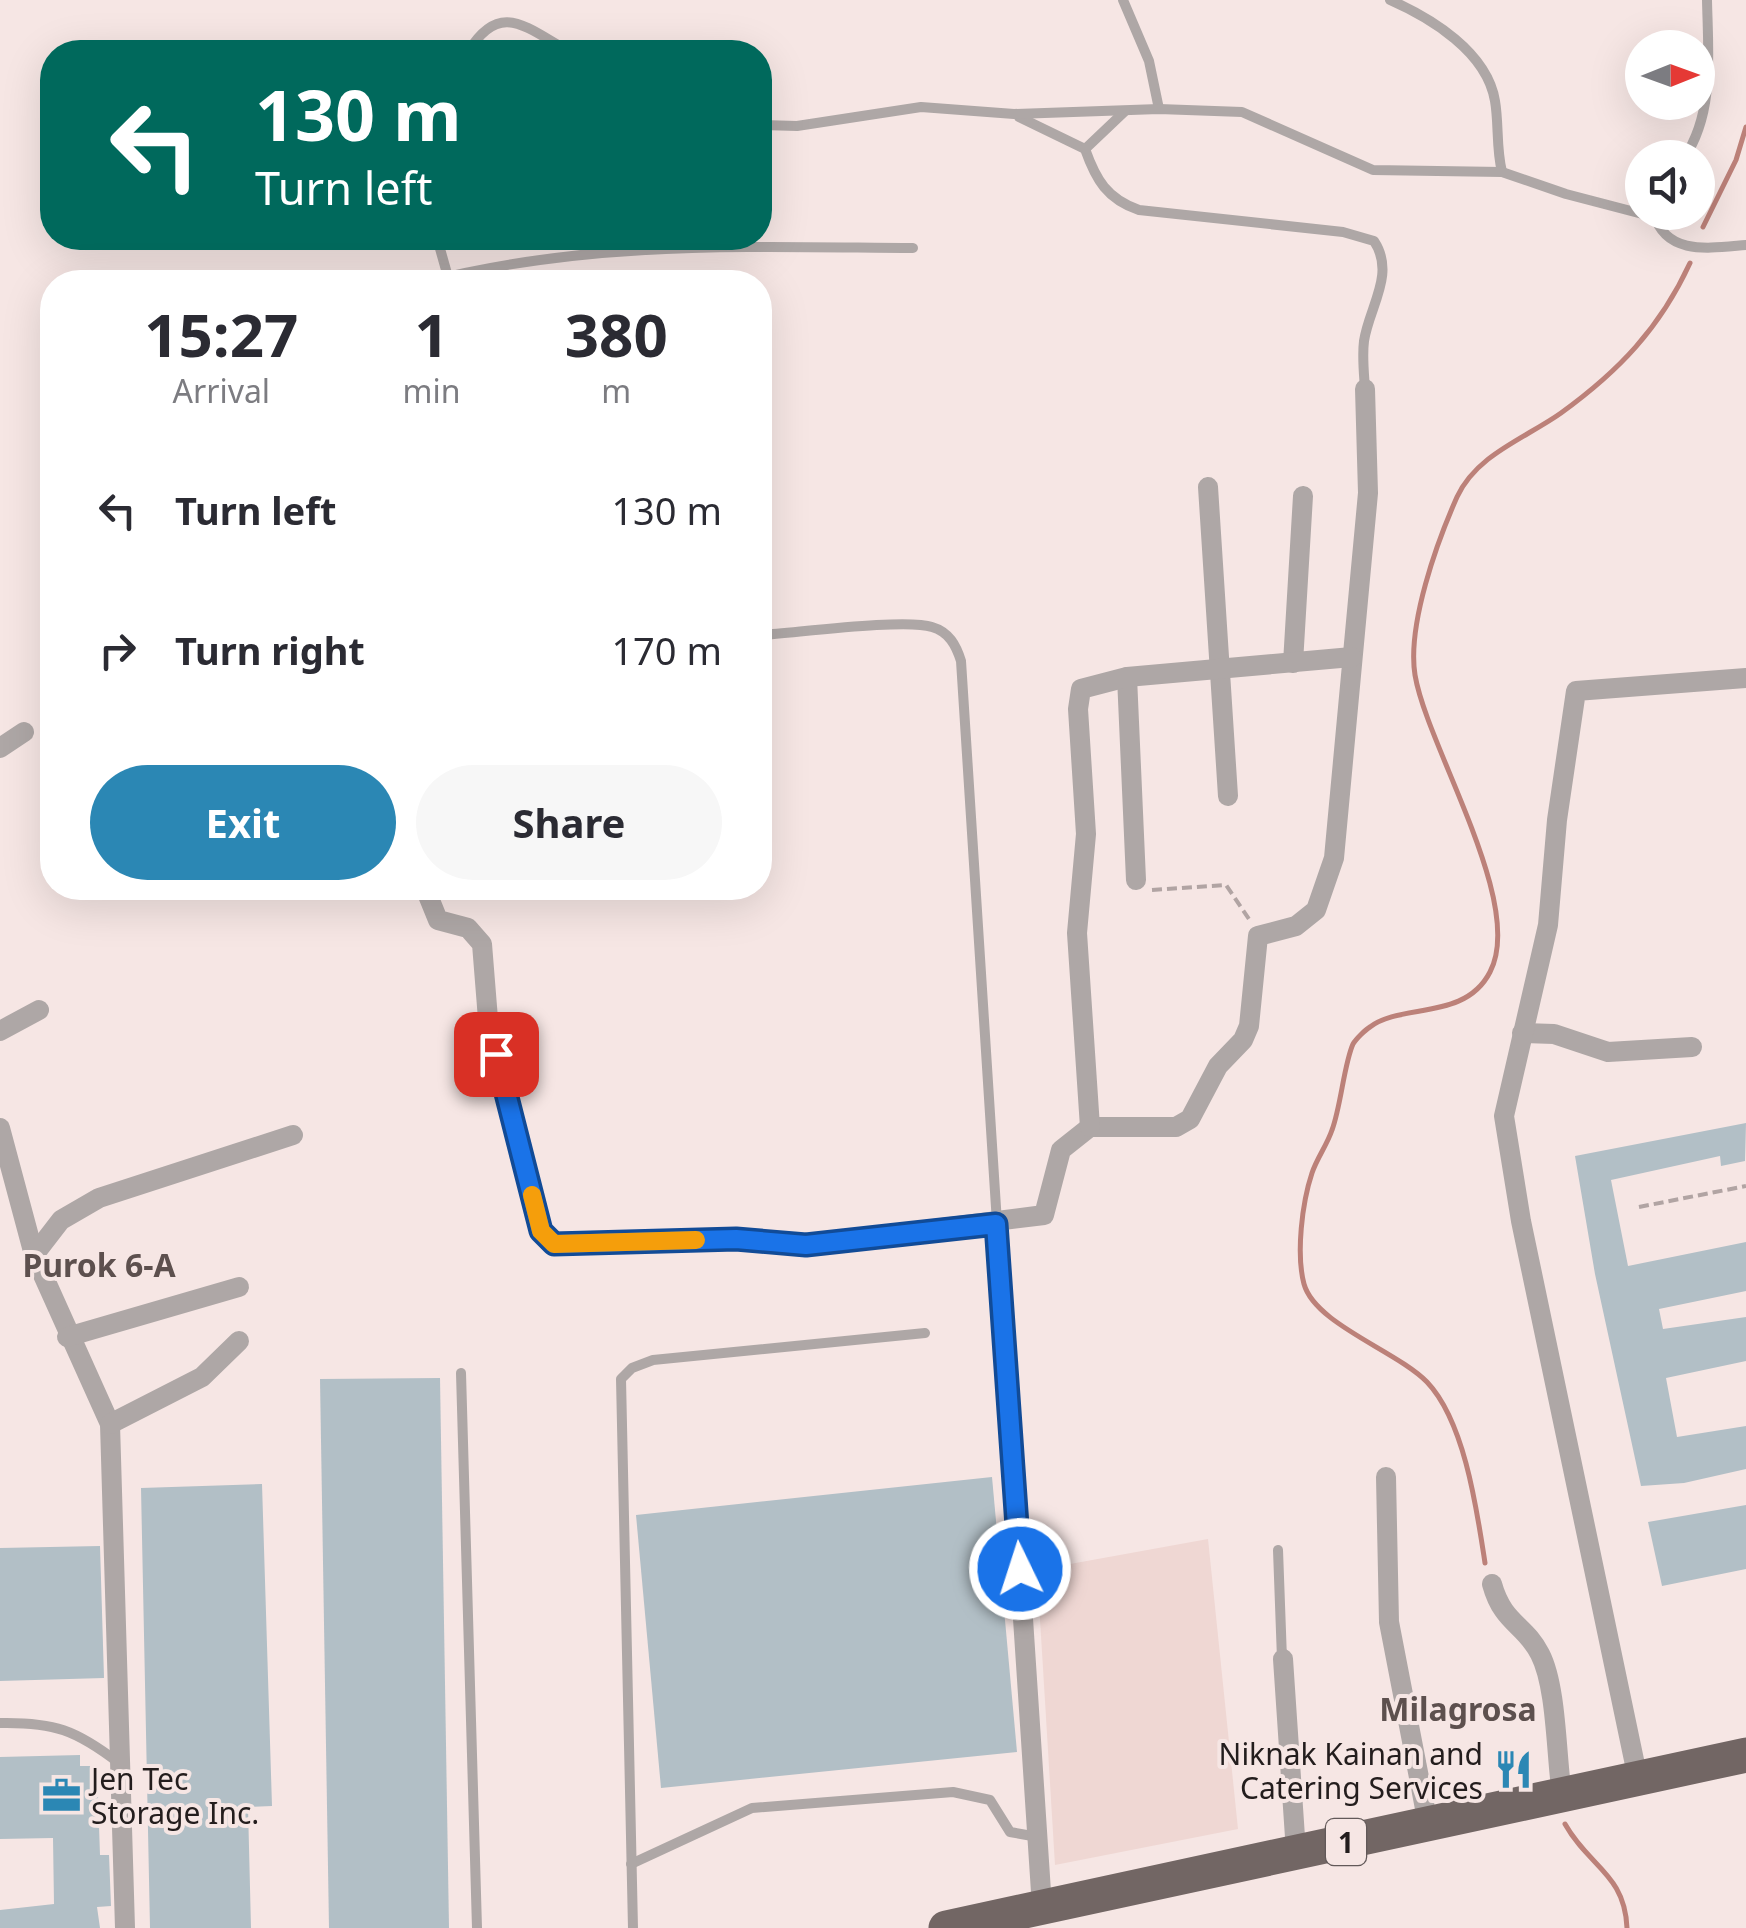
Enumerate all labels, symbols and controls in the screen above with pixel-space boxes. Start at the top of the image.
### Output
north arrow [1625,30,1715,120]
map controls [1625,30,1715,230]
text: 130 m [255,66,462,162]
icon: left [90,80,220,210]
button: sound [1625,140,1715,230]
text: Turn left [255,157,432,218]
text: 15:27 [144,293,298,375]
text: 1 [414,293,449,375]
text: 380 [565,293,668,375]
text: Arrival [173,369,270,412]
text: min [403,369,461,412]
text: m [601,369,631,412]
icon: left [90,483,145,538]
text: Turn left [175,484,337,536]
text: 130 m [611,484,722,536]
icon: right [90,623,145,678]
text: Turn right [175,624,365,676]
text: 170 m [611,624,722,676]
button: Exit [90,765,396,880]
button: Share [416,765,722,880]
pin [454,1012,539,1097]
icon: arrive [469,1027,524,1082]
district label: Purok 6-A [22,1243,176,1286]
position arrow [968,1517,1072,1621]
district label: Milagrosa [1379,1687,1537,1730]
place label: Niknak Kainan and Catering Services [1219,1733,1483,1808]
restaurant icon: Niknak Kainan and Catering Services [1492,1749,1534,1791]
place label: Jen Tec Storage Inc. [88,1758,259,1833]
office icon: Jen Tec Storage Inc. [40,1774,82,1816]
road number: 1 [1326,1819,1366,1865]

